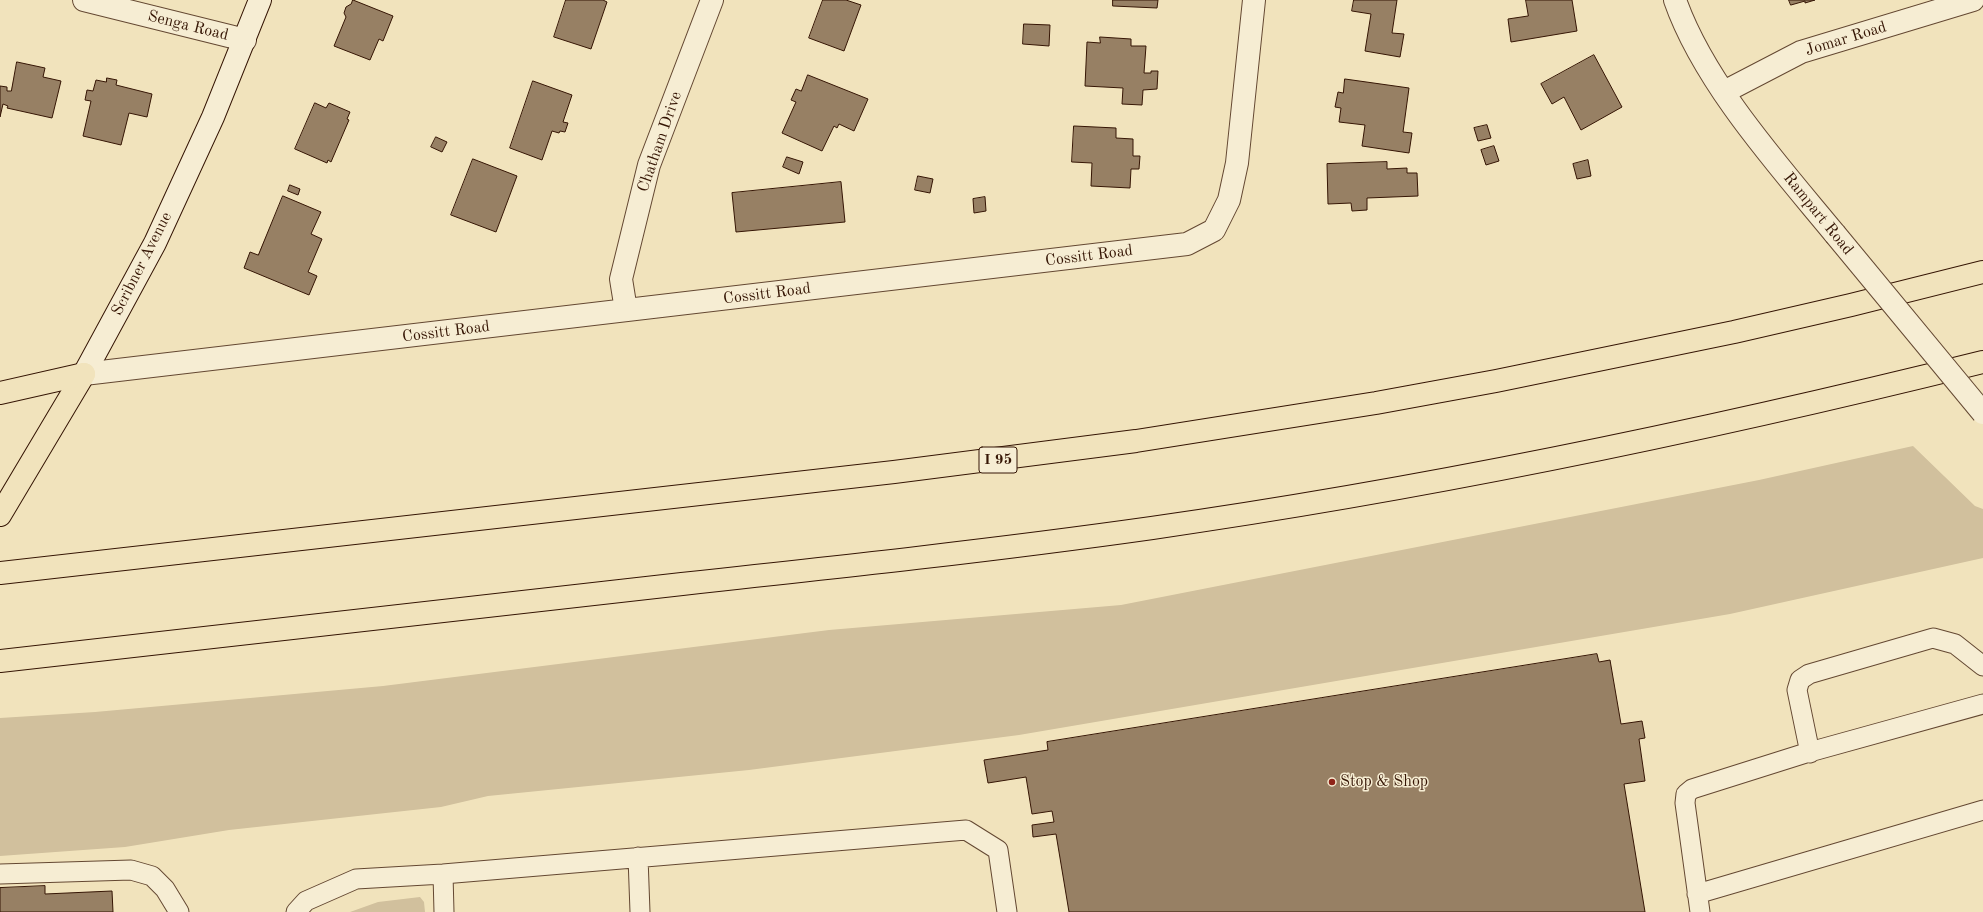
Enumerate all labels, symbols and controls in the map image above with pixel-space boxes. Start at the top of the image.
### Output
street label: Senga Road [146,7,230,45]
street label: Jomar Road [1803,18,1889,60]
street label: Chatham Drive [634,89,686,195]
street label: Rampart Road [1779,169,1857,259]
street label: Scribner Avenue [108,209,176,319]
street label: Cossitt Road [1044,241,1134,271]
street label: Cossitt Road [722,279,812,309]
street label: Cossitt Road [401,317,491,347]
road number: I 95 [979,447,1017,473]
place label: Stop & Shop [1340,772,1428,792]
marker: Stop & Shop [1327,777,1337,787]

